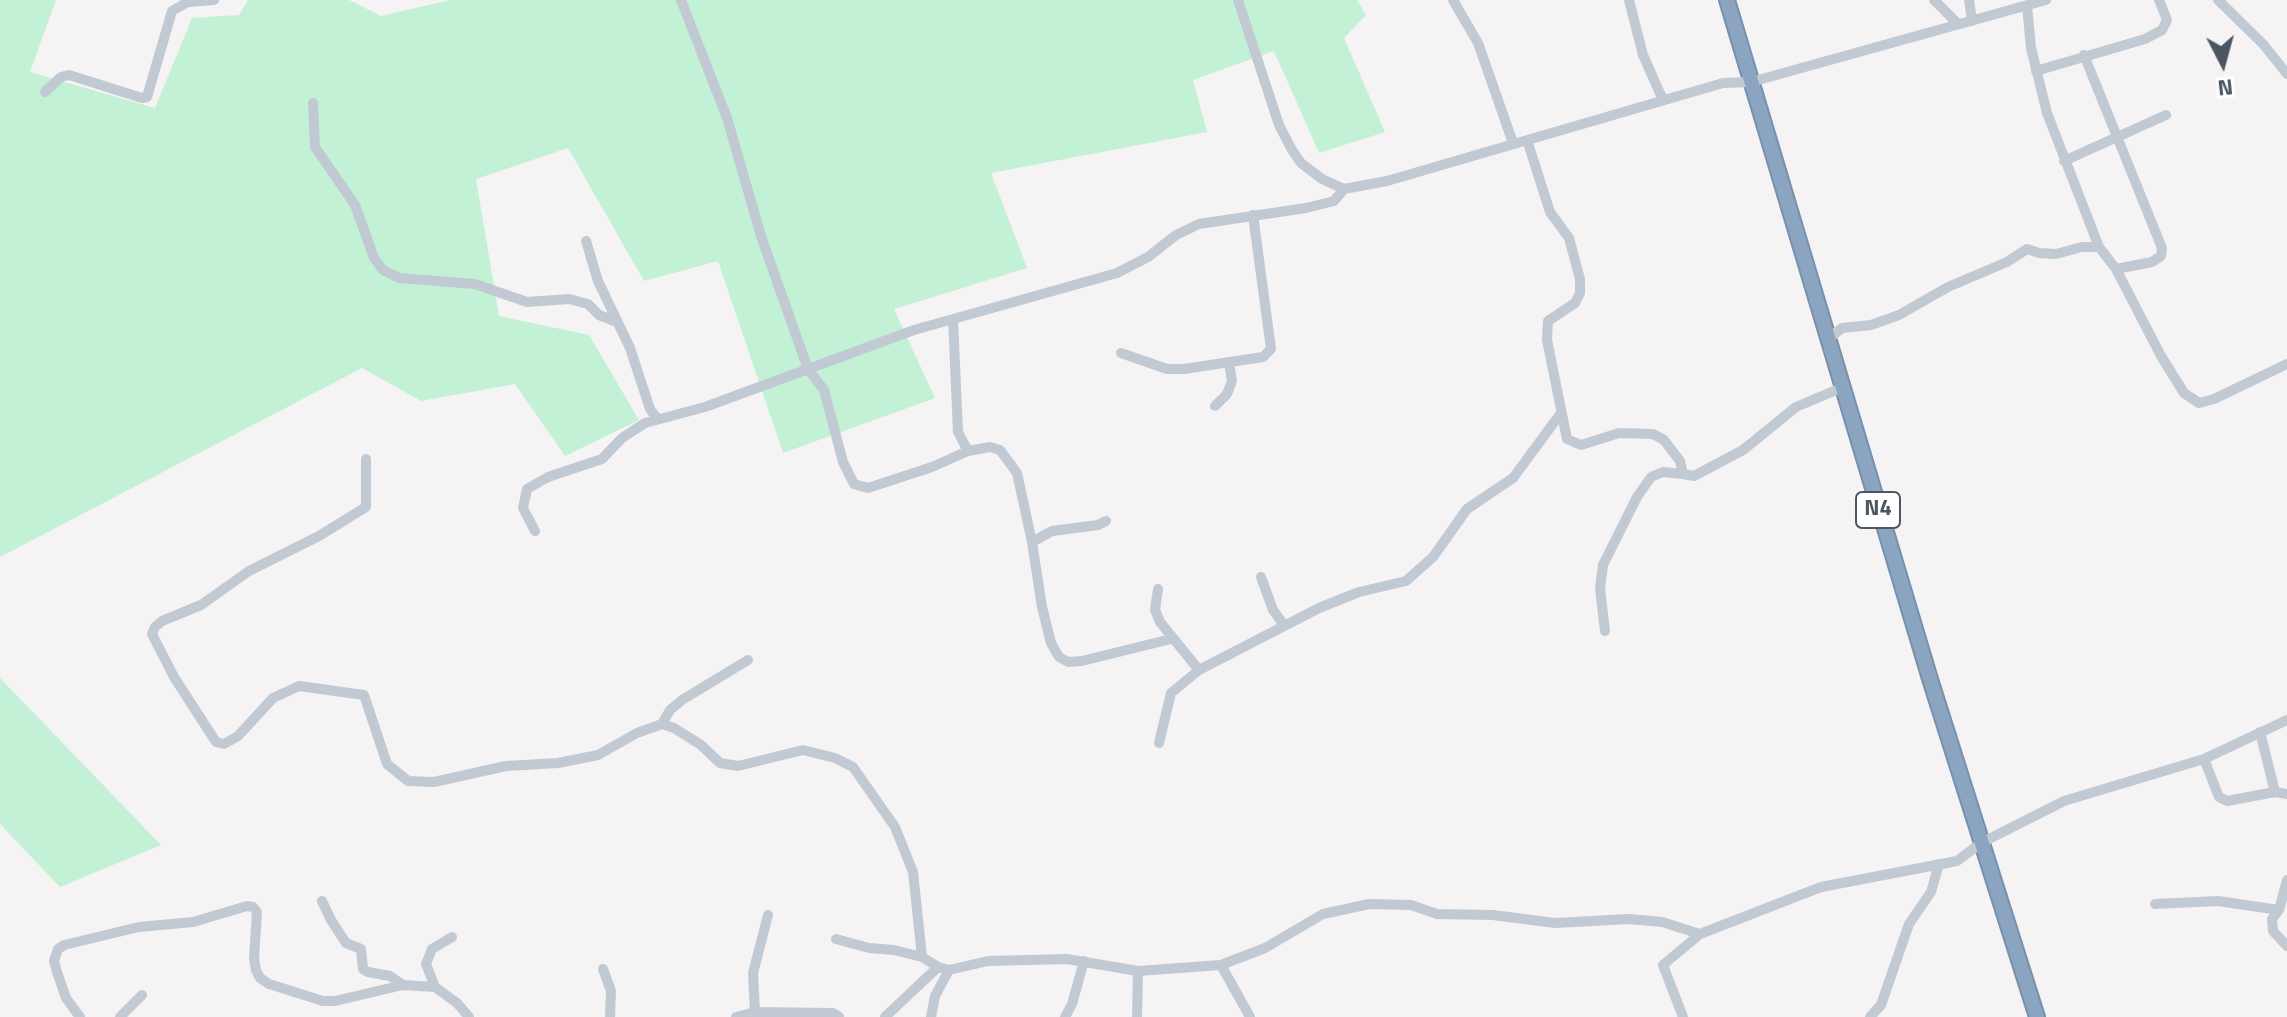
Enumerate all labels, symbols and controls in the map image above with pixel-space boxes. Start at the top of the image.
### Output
north arrow [2183,24,2263,104]
text: N [2216,70,2235,106]
road number: N4 [1856,492,1900,528]

